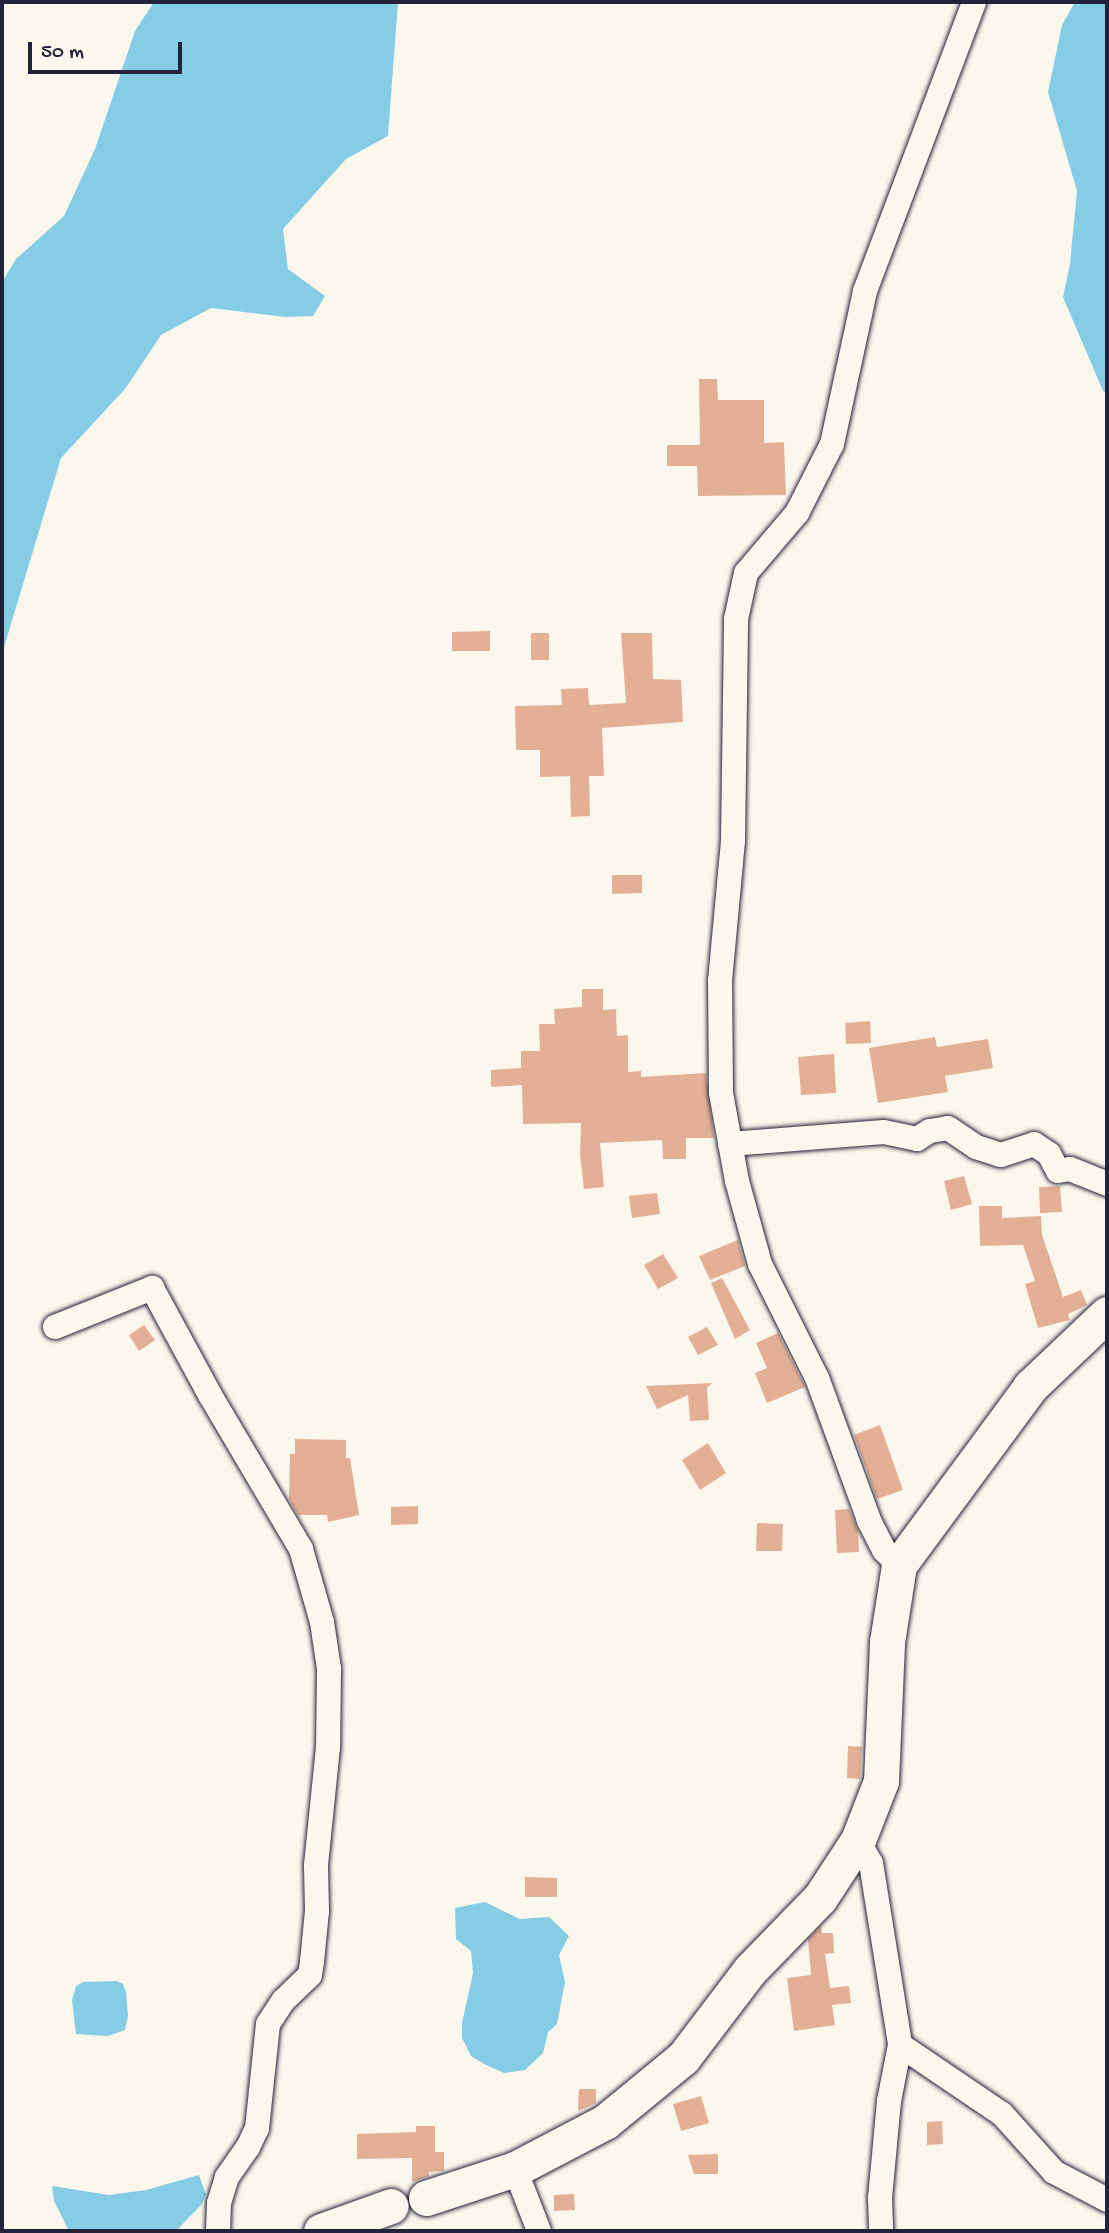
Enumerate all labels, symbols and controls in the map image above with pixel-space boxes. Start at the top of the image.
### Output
scale bar [32,28,186,72]
text: 50 m [41,41,84,66]

